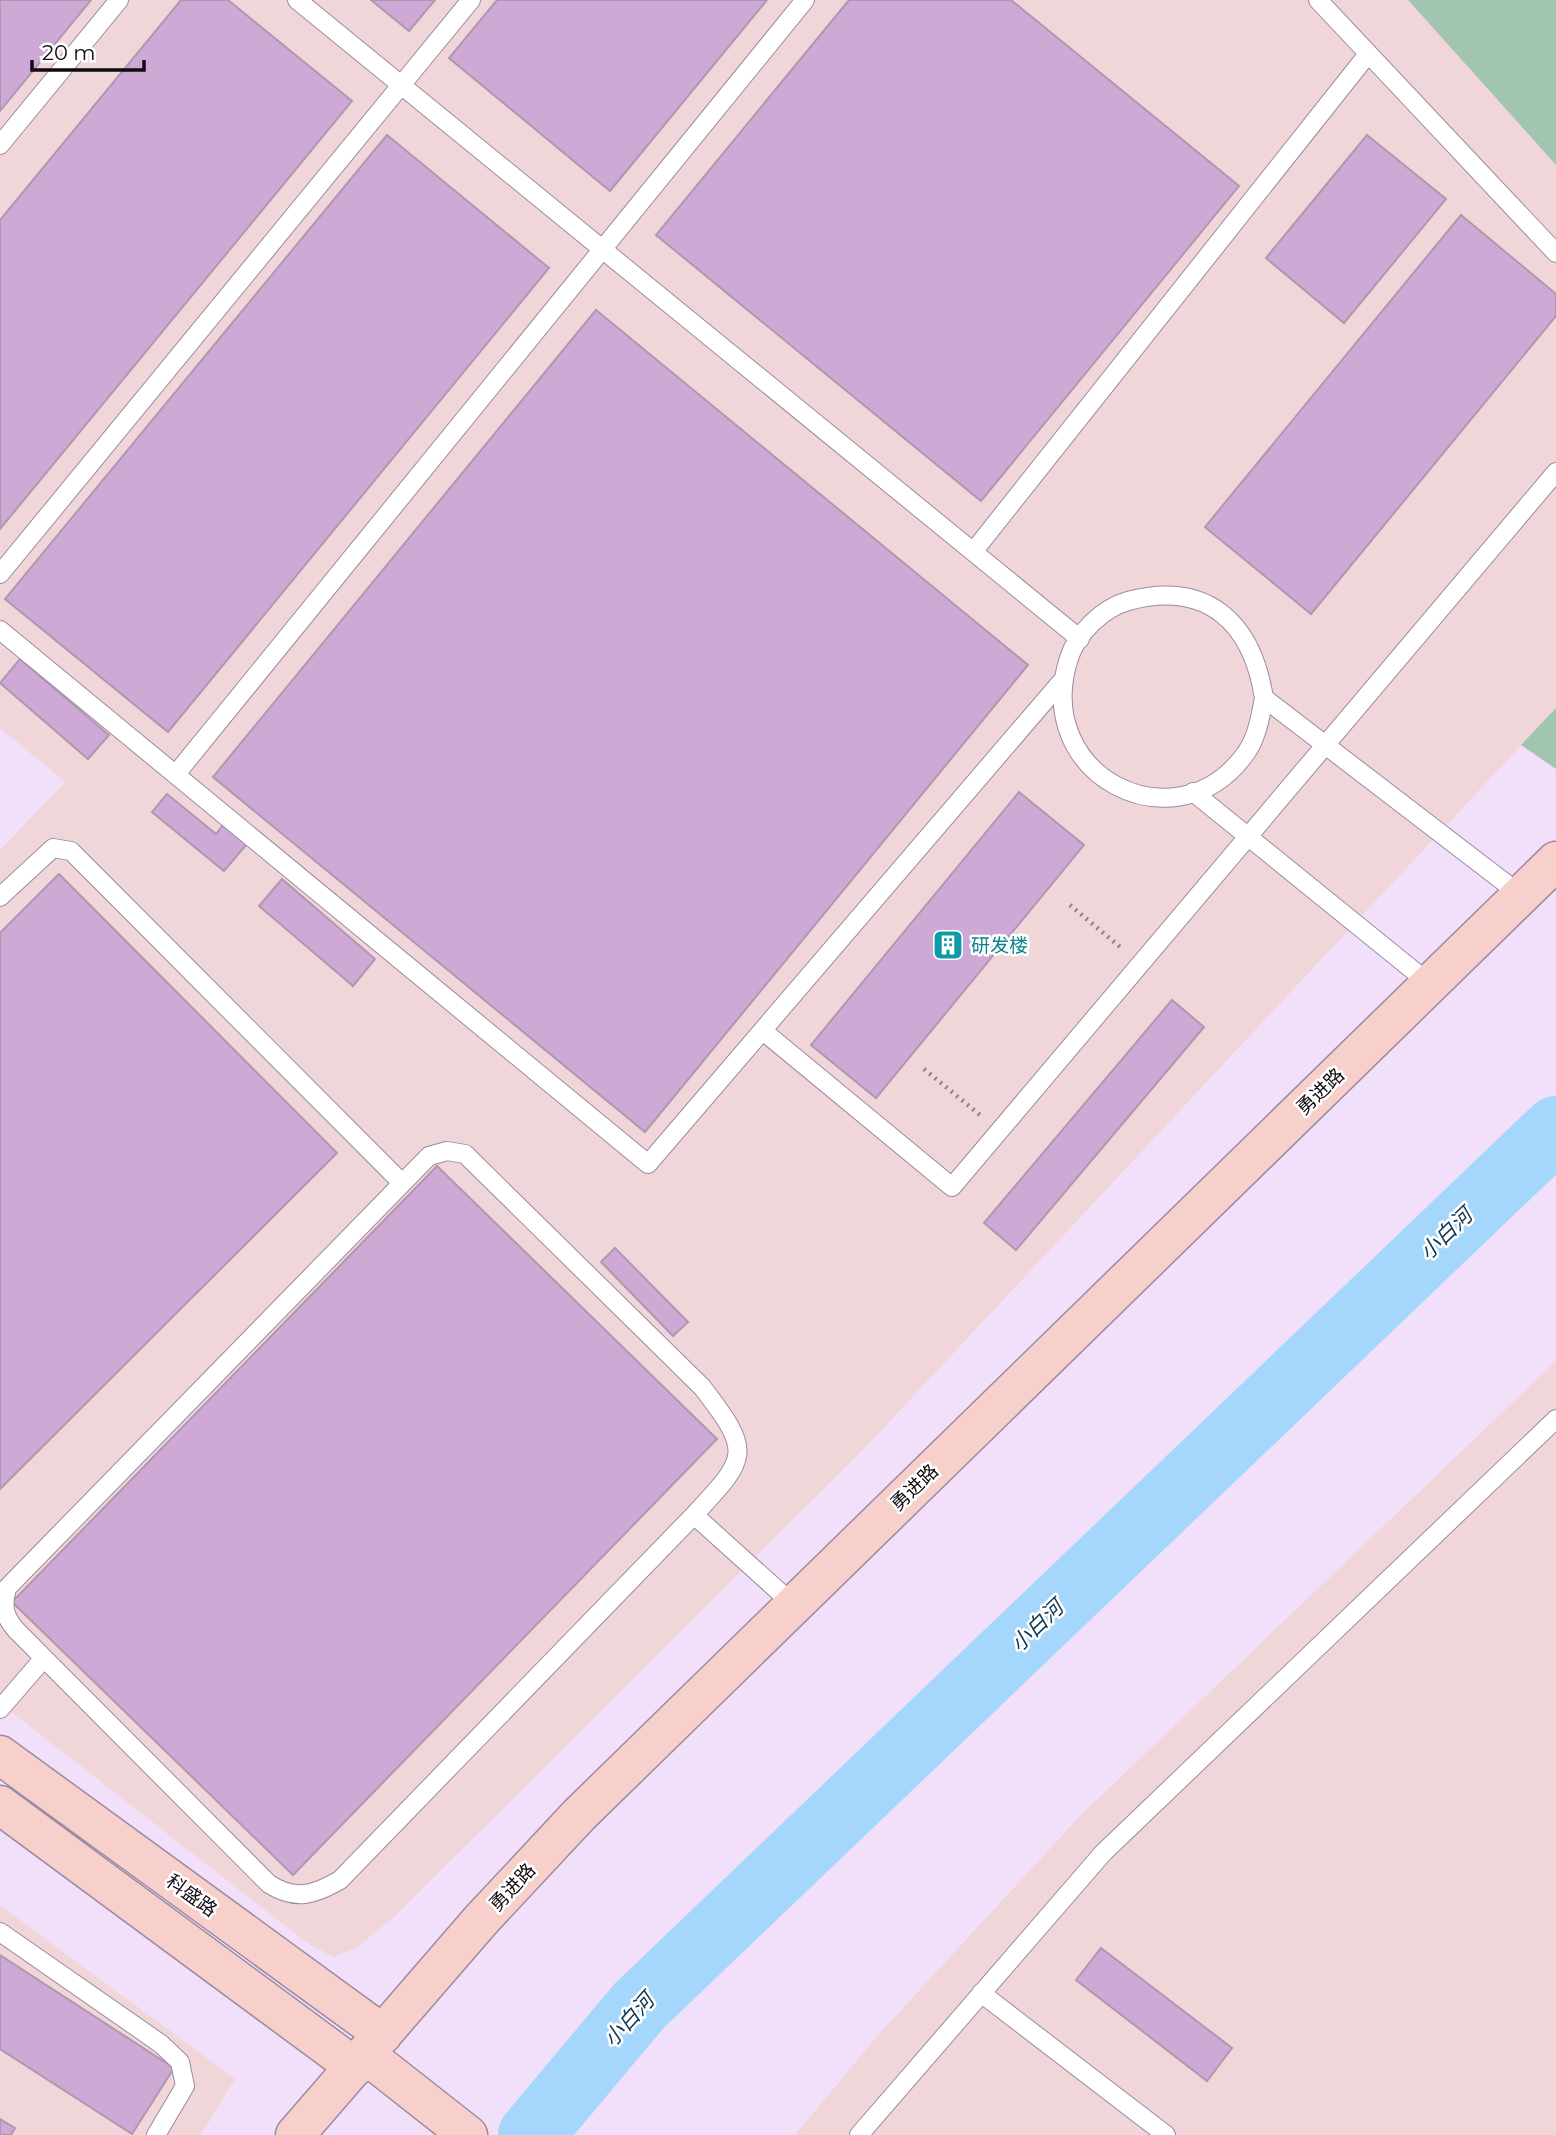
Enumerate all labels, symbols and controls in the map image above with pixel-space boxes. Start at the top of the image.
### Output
scale bar [32,28,144,72]
text: 20 m [42,40,96,65]
building icon: 研发楼 [931,928,965,962]
place label: 研发楼 [971,934,1028,957]
street label: 勇进路 [1292,1063,1349,1119]
water label: 小白河 [1414,1200,1480,1265]
street label: 勇进路 [886,1459,943,1515]
water label: 小白河 [1005,1592,1071,1657]
street label: 勇进路 [485,1859,540,1916]
street label: 科盛路 [162,1869,222,1921]
water label: 小白河 [598,1985,662,2051]

